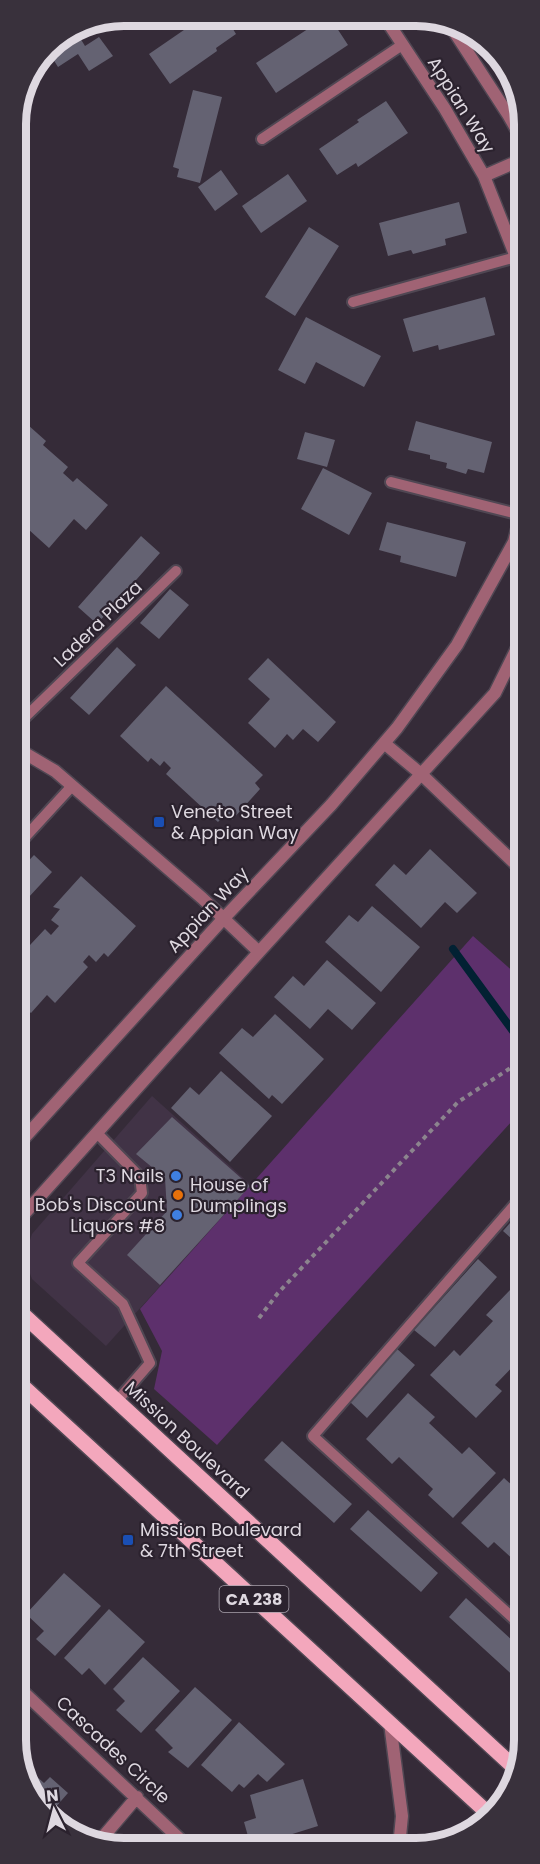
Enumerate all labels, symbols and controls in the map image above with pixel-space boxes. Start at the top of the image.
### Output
street label: Appian Way [422,52,501,158]
street label: Ladera Plaza [48,575,147,672]
place label: Veneto Street & Appian Way [171,799,298,845]
marker: Veneto Street & Appian Way [152,815,166,829]
street label: Appian Way [161,861,254,958]
place label: T3 Nails [96,1163,164,1188]
marker: T3 Nails [169,1169,183,1183]
place label: House of Dumplings [190,1172,287,1218]
marker: House of Dumplings [171,1188,185,1202]
place label: Bob's Discount Liquors #8 [35,1192,165,1238]
marker: Bob's Discount Liquors #8 [170,1208,184,1222]
street label: Mission Boulevard [120,1375,255,1504]
place label: Mission Boulevard & 7th Street [140,1517,302,1563]
marker: Mission Boulevard & 7th Street [121,1533,135,1547]
road number: CA 238 [220,1586,288,1612]
street label: Cascades Circle [51,1690,176,1809]
north arrow [24,1780,84,1840]
text: N [45,1784,60,1808]

